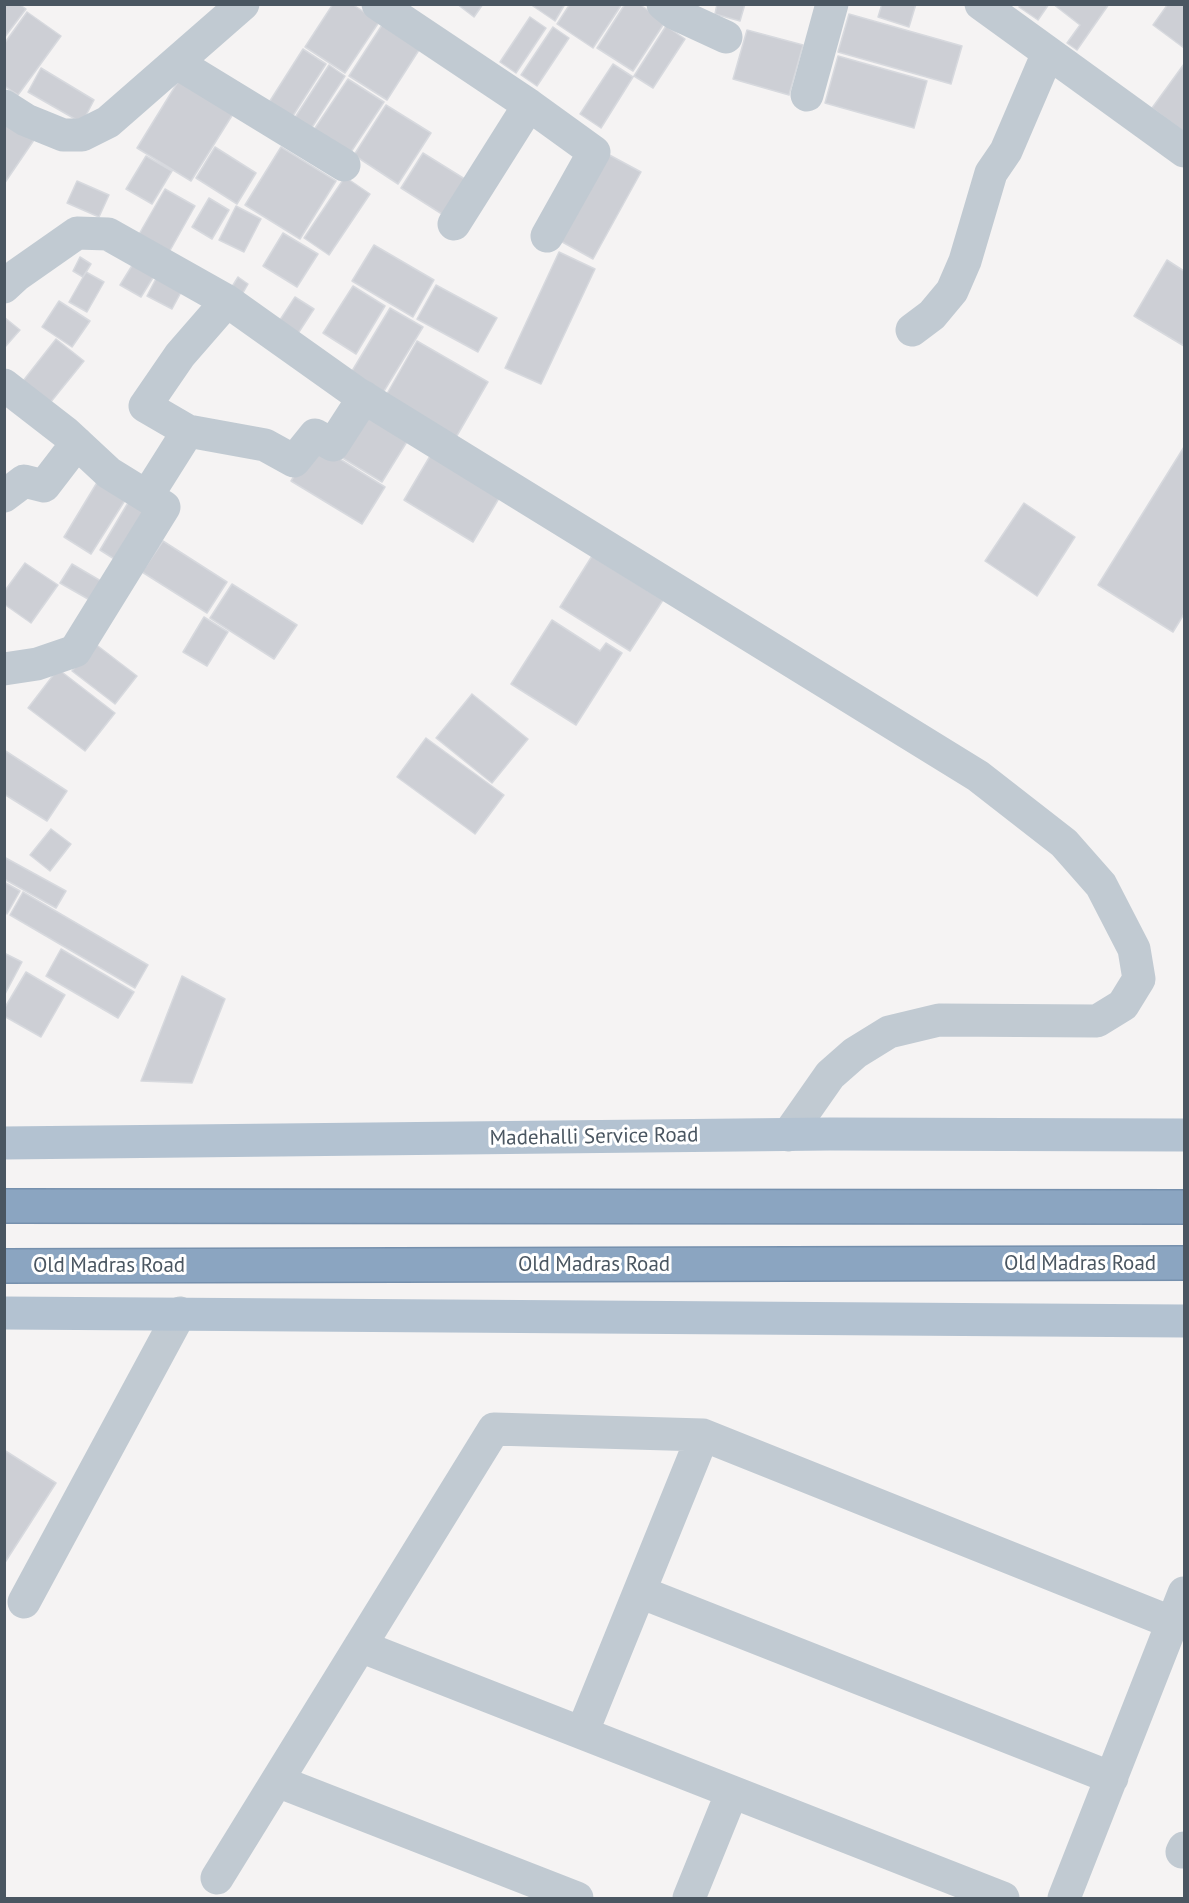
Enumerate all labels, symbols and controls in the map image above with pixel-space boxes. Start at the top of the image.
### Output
street label: Madehalli Service Road [489,1123,699,1151]
street label: Old Madras Road [1004,1251,1156,1277]
street label: Old Madras Road [518,1252,670,1278]
street label: Old Madras Road [33,1253,185,1279]

